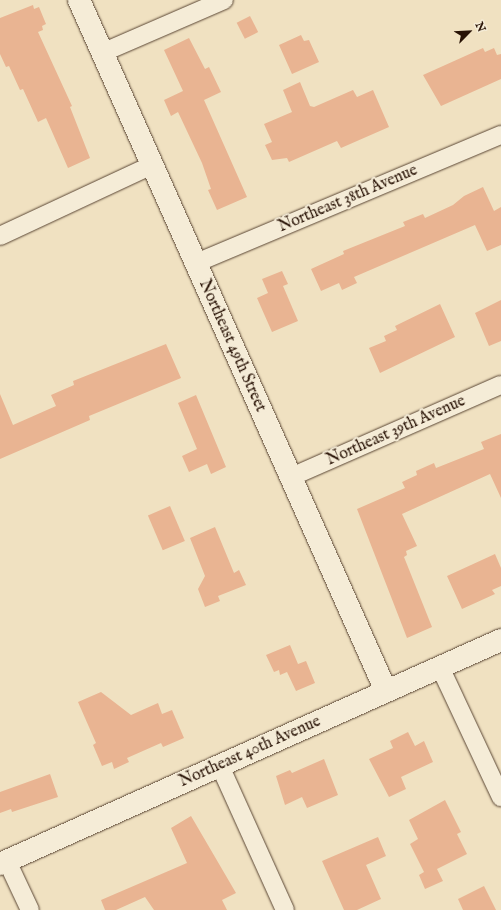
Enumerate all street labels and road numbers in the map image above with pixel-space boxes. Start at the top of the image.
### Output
street label: Northeast 38th Avenue [276,161,420,237]
street label: Northeast 49th Street [194,277,270,415]
street label: Northeast 39th Avenue [324,392,468,470]
street label: Northeast 40th Avenue [176,712,324,792]

